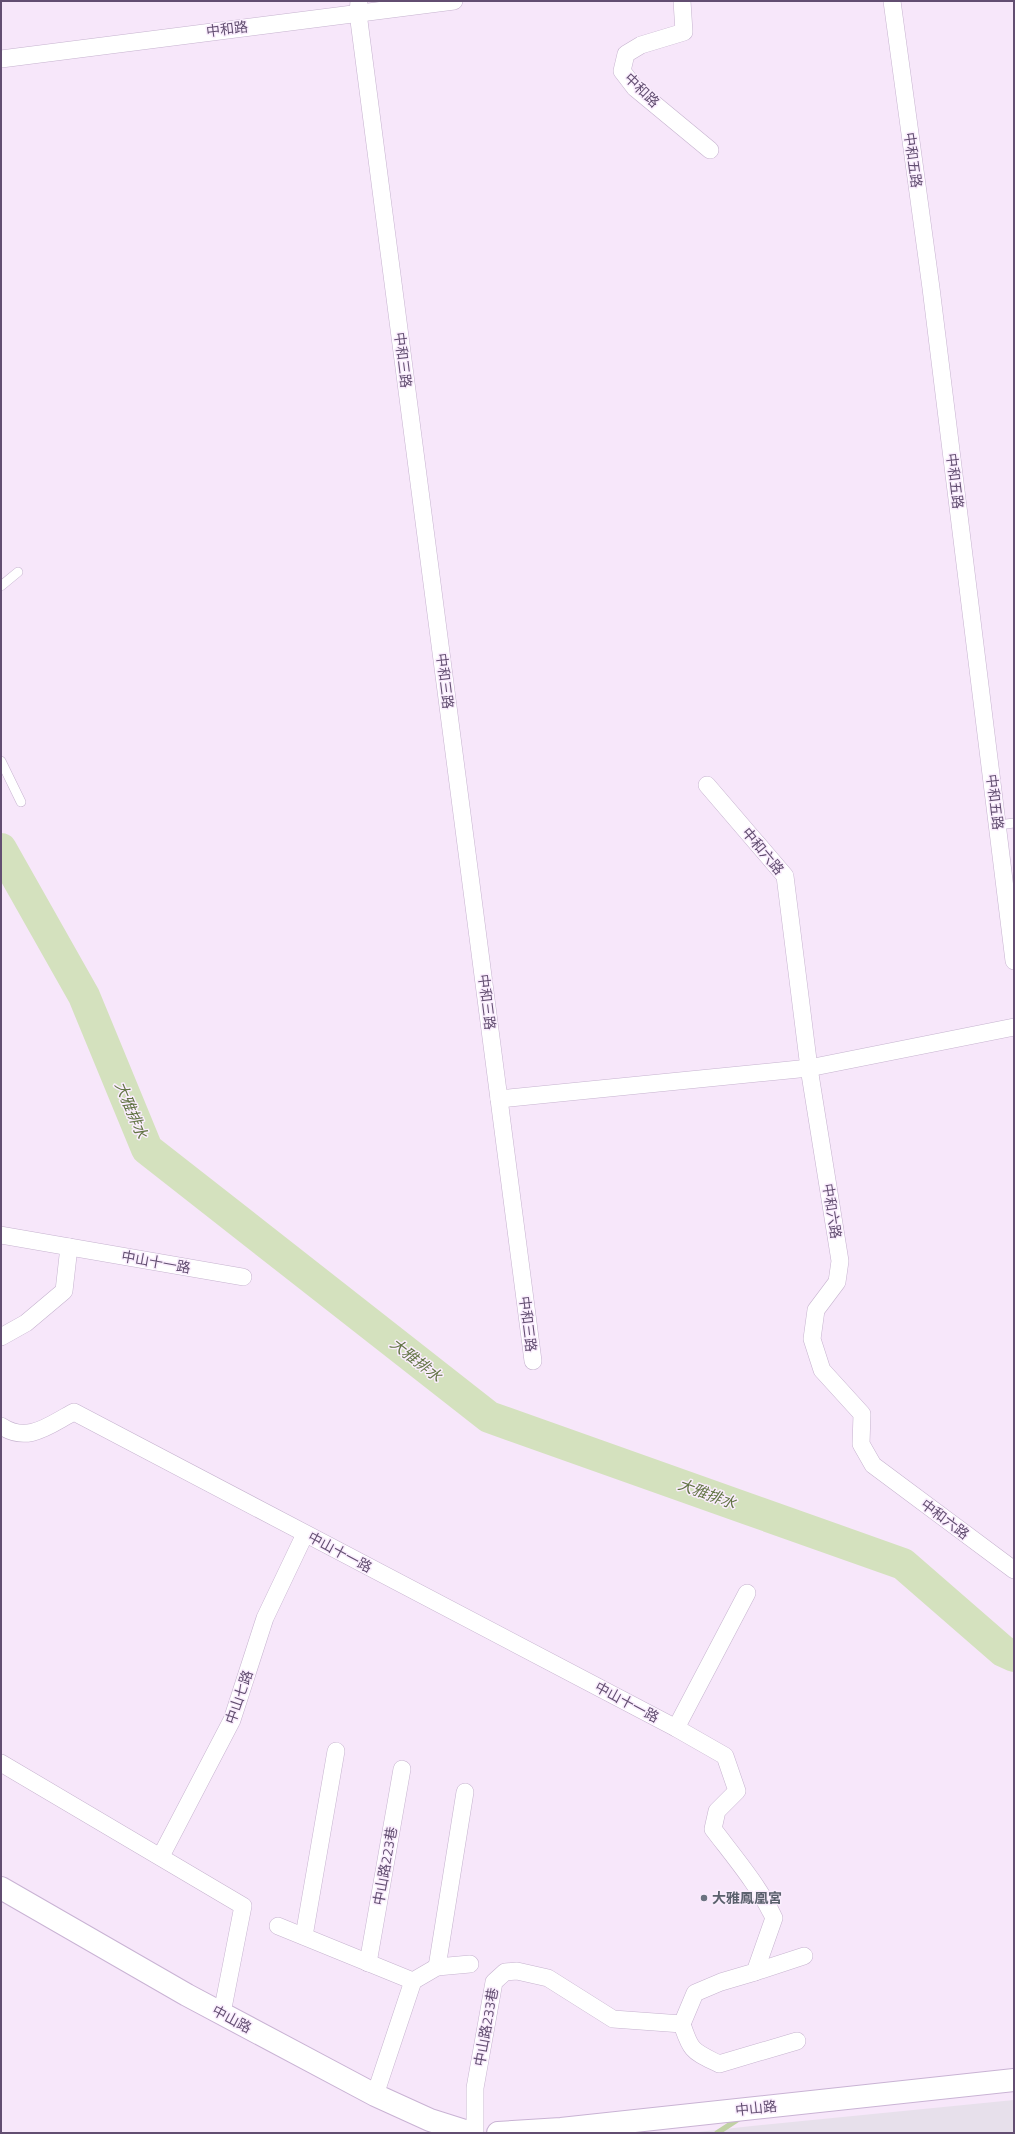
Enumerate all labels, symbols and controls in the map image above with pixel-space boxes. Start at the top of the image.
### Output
street label: 中和路 [205,16,249,41]
street label: 中和路 [620,67,665,112]
street label: 中和五路 [899,131,928,189]
street label: 中和三路 [390,331,417,389]
street label: 中和五路 [942,452,969,510]
street label: 中和三路 [432,652,459,710]
street label: 中和五路 [982,773,1009,831]
street label: 中和六路 [737,822,789,879]
street label: 中和三路 [474,973,501,1031]
water label: 大雅排水 [109,1078,154,1143]
street label: 中和六路 [818,1182,847,1240]
street label: 中山十一路 [120,1245,192,1278]
street label: 中和三路 [515,1295,542,1353]
water label: 大雅排水 [386,1332,448,1388]
water label: 大雅排水 [675,1472,740,1515]
street label: 中和六路 [917,1493,974,1544]
street label: 中山十一路 [304,1526,376,1577]
street label: 中山七路 [219,1667,258,1727]
street label: 中山十一路 [591,1676,663,1727]
street label: 中山路223巷 [367,1825,402,1907]
place label: 大雅鳳凰宮 [712,1887,782,1908]
marker: 大雅鳳凰宮 [699,1893,709,1903]
street label: 中山路233巷 [468,1986,503,2068]
street label: 中山路 [209,1999,256,2038]
street label: 中山路 [734,2095,778,2120]

